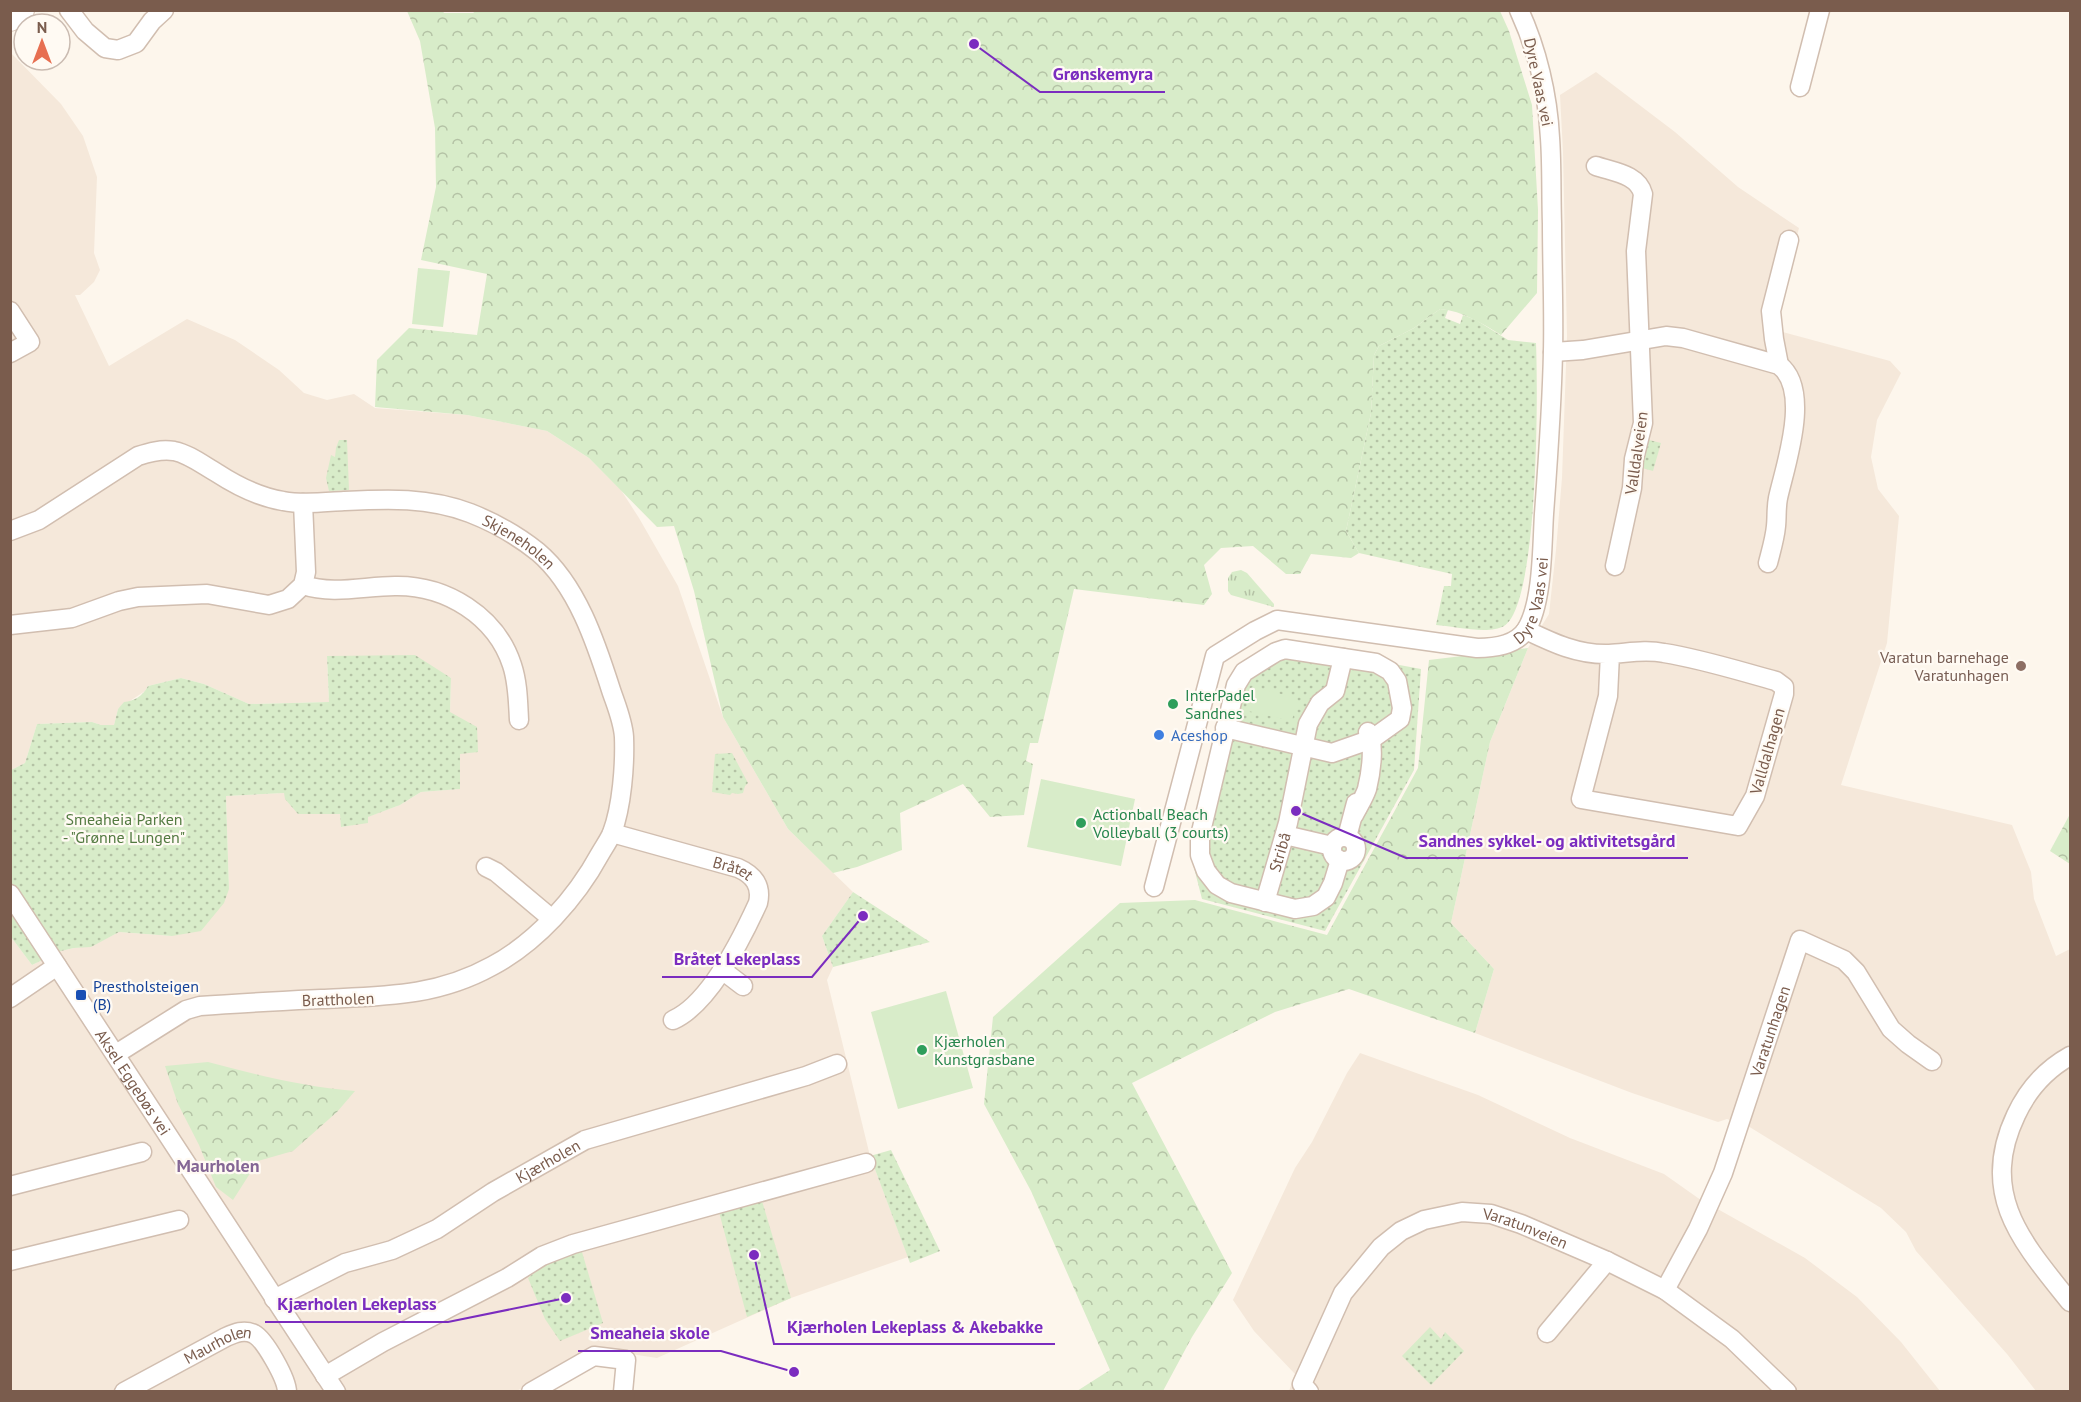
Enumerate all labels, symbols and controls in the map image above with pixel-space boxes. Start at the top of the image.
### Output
north arrow [12,12,72,72]
text: N [37,17,47,37]
street label: Dyre Vaas vei [1520,36,1558,128]
callout: Grønskemyra [1040,56,1165,92]
text: Grønskemyra [1053,62,1153,85]
street label: Valldalveien [1620,410,1652,497]
street label: Skjeneholen [479,510,560,573]
street label: Dyre Vaas vei [1509,556,1552,648]
place label: Varatun barnehage Varatunhagen [1879,647,2009,685]
marker: Varatun barnehage Varatunhagen [2014,659,2028,673]
place label: InterPadel Sandnes [1185,685,1255,723]
marker: InterPadel Sandnes [1166,697,1180,711]
street label: Valldalhagen [1745,705,1789,797]
place label: Aceshop [1171,725,1228,745]
marker: Aceshop [1152,728,1166,742]
place label: Actionball Beach Volleyball (3 courts) [1092,804,1229,842]
park label: Smeaheia Parken - "Grønne Lungen" [63,809,185,847]
marker: Actionball Beach Volleyball (3 courts) [1074,816,1088,830]
callout: Sandnes sykkel- og aktivitetsgård [1406,822,1688,858]
text: Sandnes sykkel- og aktivitetsgård [1419,829,1675,852]
street label: Stribå [1264,830,1295,874]
street label: Bråtet [711,852,758,885]
callout: Bråtet Lekeplass [662,941,812,977]
text: Bråtet Lekeplass [674,947,801,970]
place label: Prestholsteigen (B) [93,976,199,1014]
street label: Varatunhagen [1745,983,1794,1080]
marker: Prestholsteigen (B) [74,988,88,1002]
street label: Brattholen [301,988,375,1010]
street label: Aksel Eggebøs vei [91,1025,175,1139]
place label: Kjærholen Kunstgrasbane [934,1031,1035,1069]
marker: Kjærholen Kunstgrasbane [915,1043,929,1057]
street label: Kjærholen [512,1135,584,1187]
district label: Maurholen [176,1154,260,1177]
street label: Varatunveien [1482,1203,1571,1253]
callout: Kjærholen Lekeplass [265,1286,448,1322]
text: Kjærholen Lekeplass [277,1292,437,1315]
callout: Kjærholen Lekeplass & Akebakke [774,1308,1055,1344]
callout: Smeaheia skole [578,1315,721,1351]
text: Kjærholen Lekeplass & Akebakke [787,1315,1043,1338]
street label: Maurholen [180,1321,254,1368]
text: Smeaheia skole [590,1321,710,1344]

